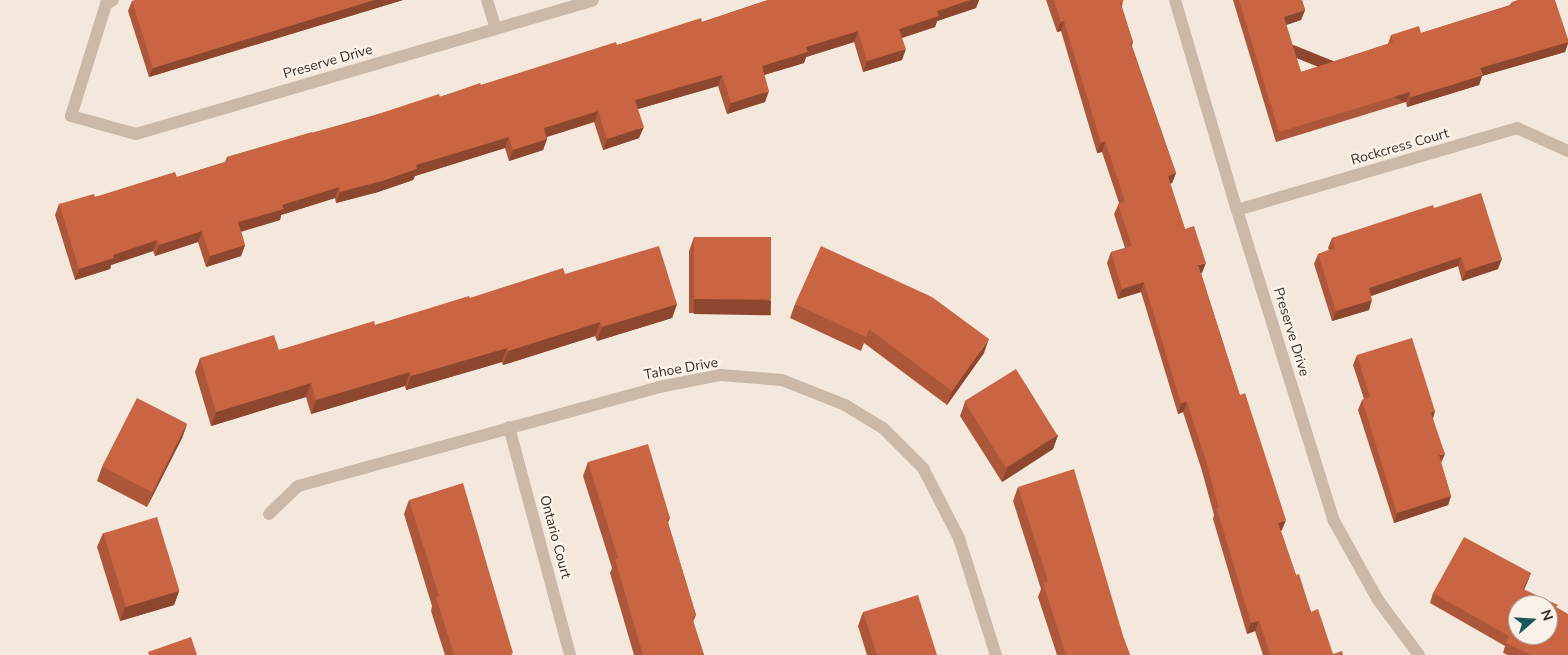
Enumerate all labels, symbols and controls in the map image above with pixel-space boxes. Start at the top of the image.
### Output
street label: Preserve Drive [281,41,375,83]
street label: Rockcress Court [1349,125,1451,169]
street label: Preserve Drive [1270,286,1312,378]
street label: Tahoe Drive [643,354,719,384]
street label: Ontario Court [536,494,574,580]
north arrow [1508,595,1558,645]
text: N [1536,607,1557,623]

